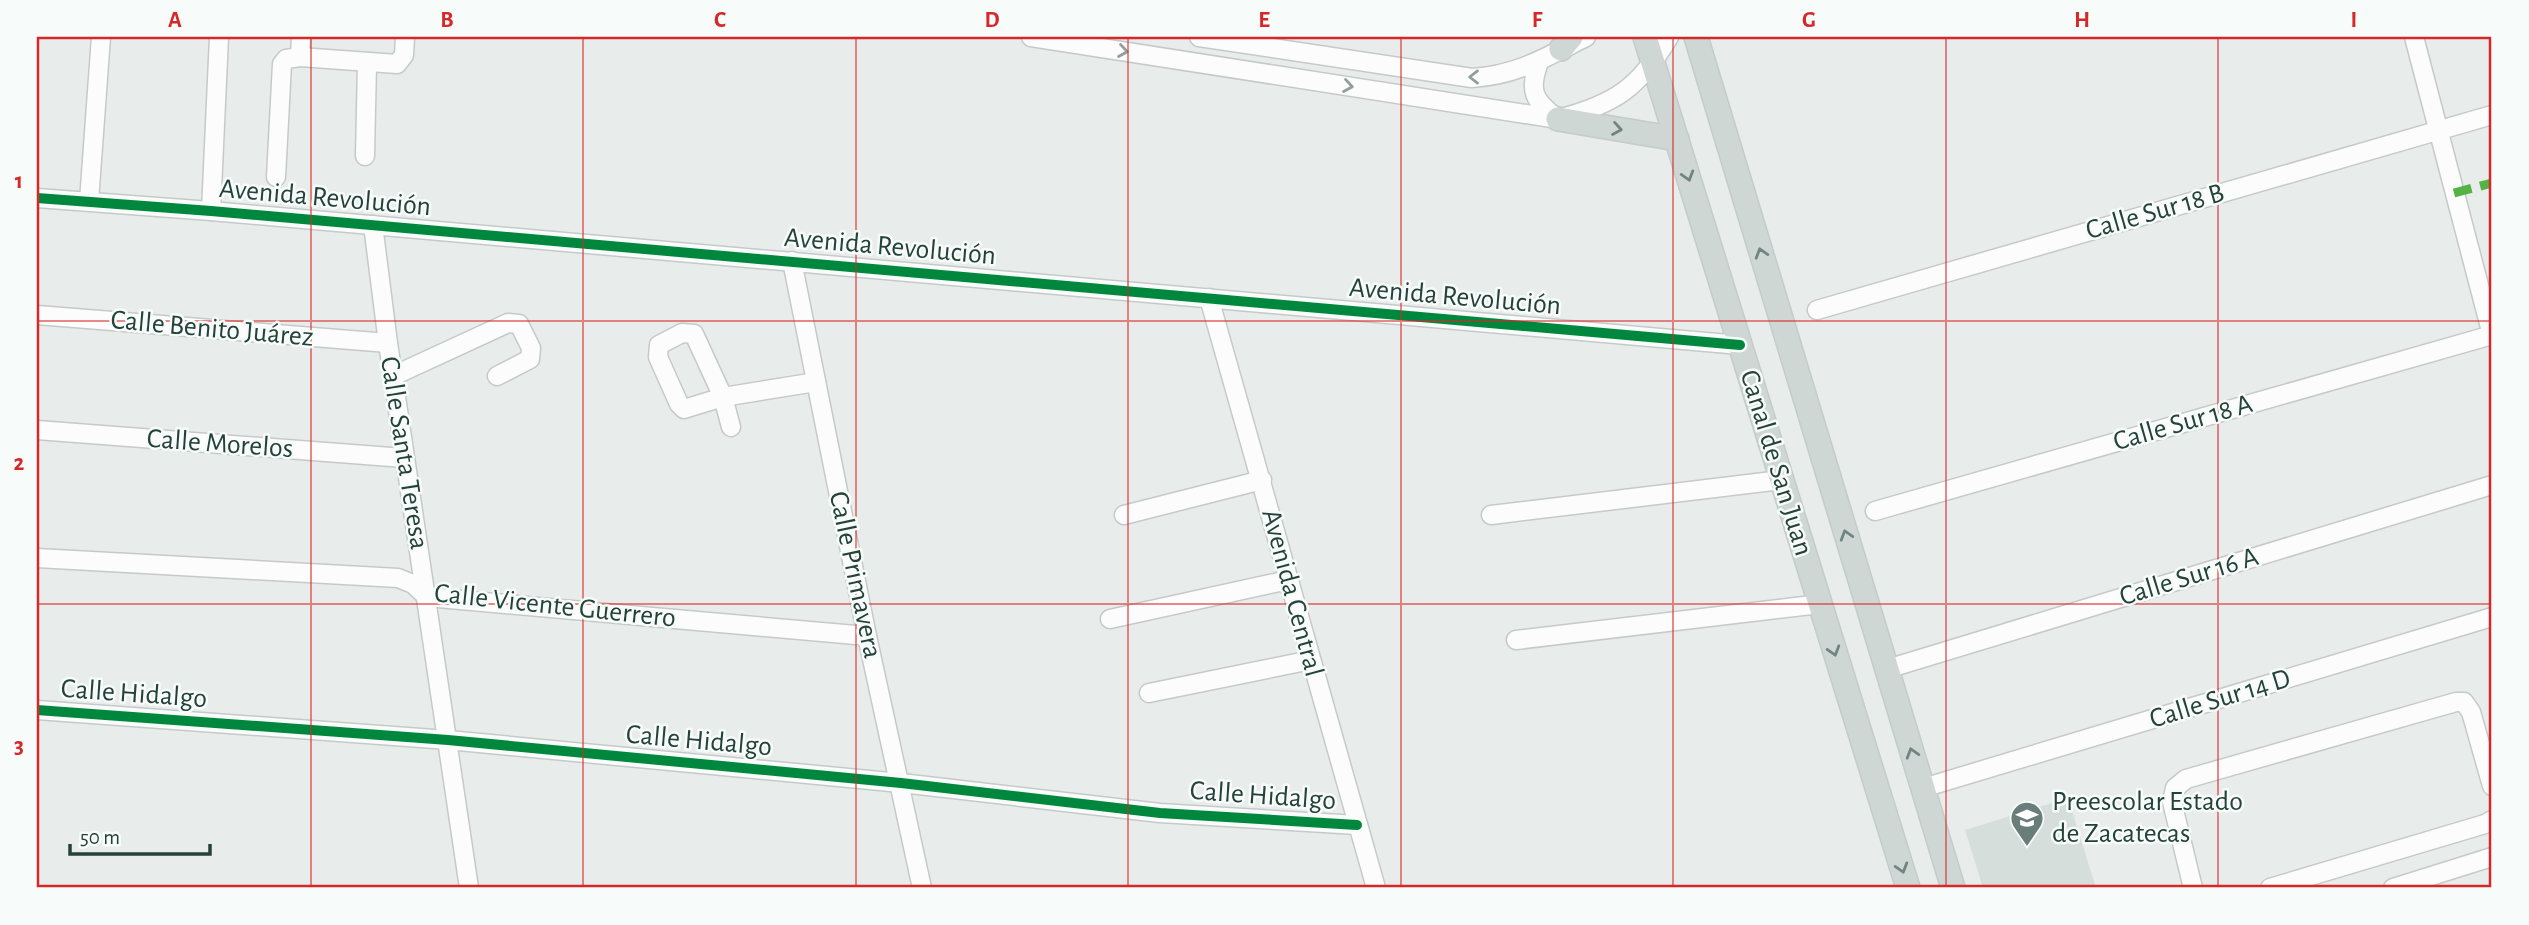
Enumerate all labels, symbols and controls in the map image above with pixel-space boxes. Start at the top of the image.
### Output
text: A [168,9,182,32]
text: B [440,9,454,32]
text: C [714,9,726,32]
text: D [984,9,1000,32]
text: E [1258,9,1270,32]
text: F [1532,9,1543,32]
text: G [1802,9,1816,32]
text: H [2074,9,2090,32]
text: I [2351,9,2357,32]
one-way arrow [1117,43,1129,58]
one-way arrow [1468,69,1478,85]
one-way arrow [1342,78,1353,93]
one-way arrow [1611,121,1623,136]
text: 1 [15,170,23,193]
one-way arrow [1679,170,1694,182]
street label: Avenida Revolución [218,175,432,221]
street label: Calle Sur 18 B [2083,179,2227,245]
street label: Avenida Revolución [783,224,997,270]
one-way arrow [1754,247,1769,259]
street label: Avenida Revolución [1348,274,1562,320]
street label: Calle Benito Juárez [109,306,315,352]
street label: Calle Santa Teresa [375,354,433,552]
street label: Canal de San Juan [1734,367,1818,559]
street label: Calle Sur 18 A [2110,390,2256,456]
street label: Calle Morelos [146,425,294,463]
text: 2 [14,452,25,475]
street label: Calle Primavera [824,489,886,661]
street label: Avenida Central [1256,506,1328,680]
one-way arrow [1840,529,1855,541]
street label: Calle Sur 16 A [2116,543,2262,611]
street label: Calle Vicente Guerrero [433,579,677,633]
one-way arrow [1826,645,1841,657]
street label: Calle Sur 14 D [2146,664,2294,734]
street label: Calle Hidalgo [60,675,208,713]
street label: Calle Hidalgo [625,721,773,761]
text: 3 [14,735,24,758]
one-way arrow [1906,747,1920,759]
street label: Calle Hidalgo [1189,777,1337,815]
place label: Preescolar Estado de Zacatecas [2052,788,2243,848]
school or university icon: Preescolar Estado de Zacatecas [2008,799,2046,848]
scale bar [70,813,210,857]
text: 50 m [80,827,120,848]
one-way arrow [1893,862,1908,874]

